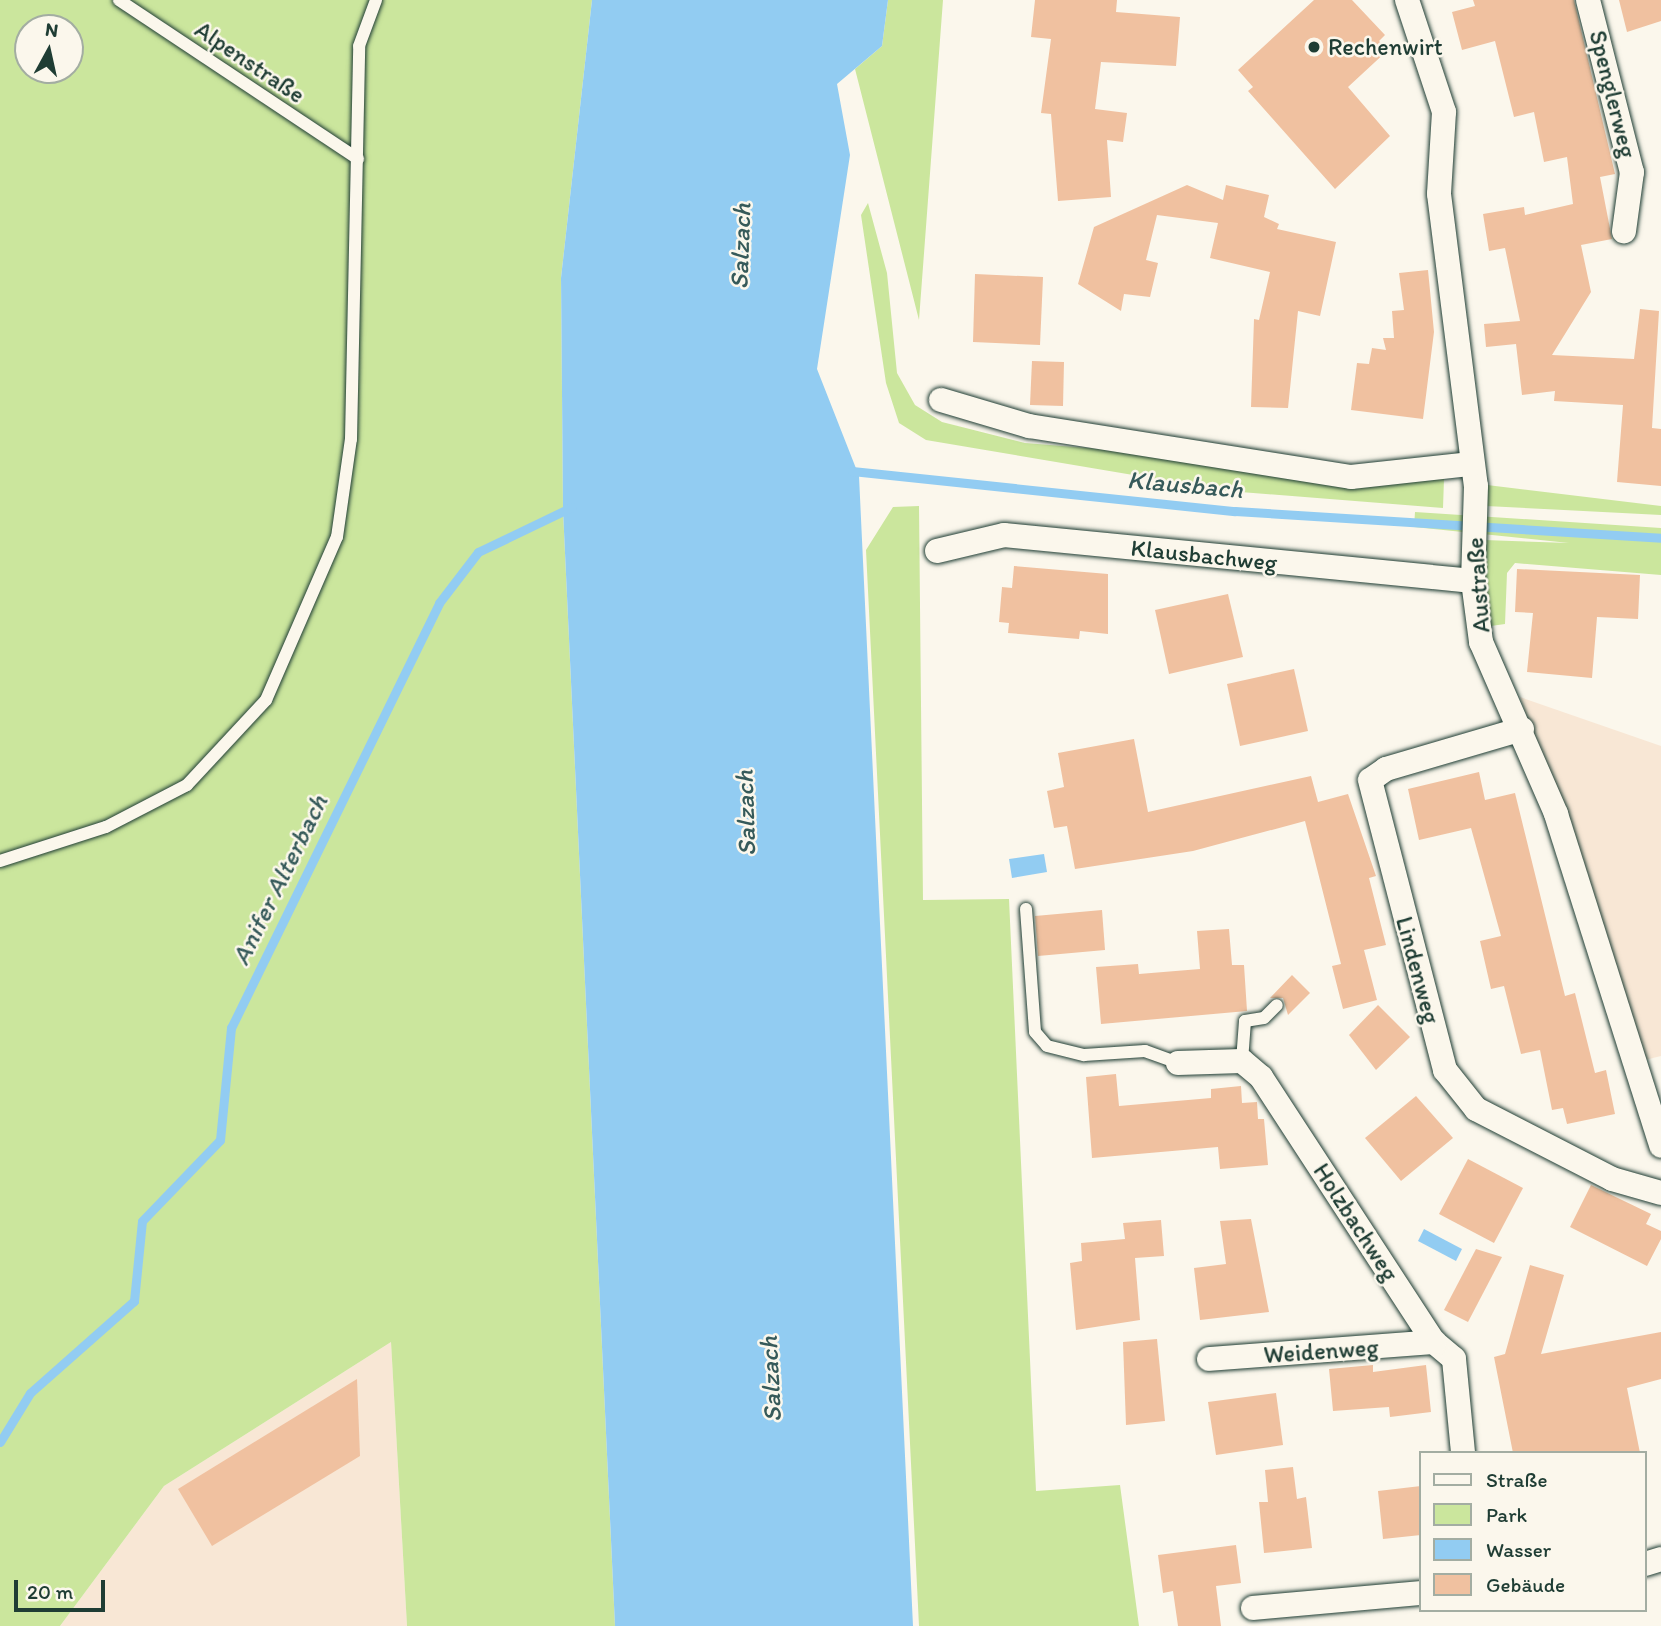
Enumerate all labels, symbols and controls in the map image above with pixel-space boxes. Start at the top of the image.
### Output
north arrow [14,14,84,84]
street label: Alpenstraße [190,15,310,109]
text: N [44,17,60,42]
street label: Spenglerweg [1583,27,1643,161]
place label: Rechenwirt [1328,33,1443,61]
marker: Rechenwirt [1306,39,1322,55]
water label: Salzach [724,202,758,290]
water label: Klausbach [1126,464,1244,506]
street label: Klausbachweg [1129,533,1279,577]
street label: Austraße [1460,536,1496,634]
water label: Salzach [729,769,763,857]
water label: Anifer Alterbach [225,790,335,970]
street label: Lindenweg [1390,913,1446,1027]
street label: Holzbachweg [1307,1158,1405,1286]
street label: Weidenweg [1263,1333,1379,1369]
water label: Salzach [753,1335,789,1423]
legend [1420,1451,1647,1612]
text: Straße [1486,1467,1547,1492]
text: Park [1486,1502,1527,1527]
text: Wasser [1486,1537,1551,1562]
scale bar [18,1566,108,1610]
text: Gebäude [1486,1572,1565,1597]
text: 20 m [27,1579,73,1604]

